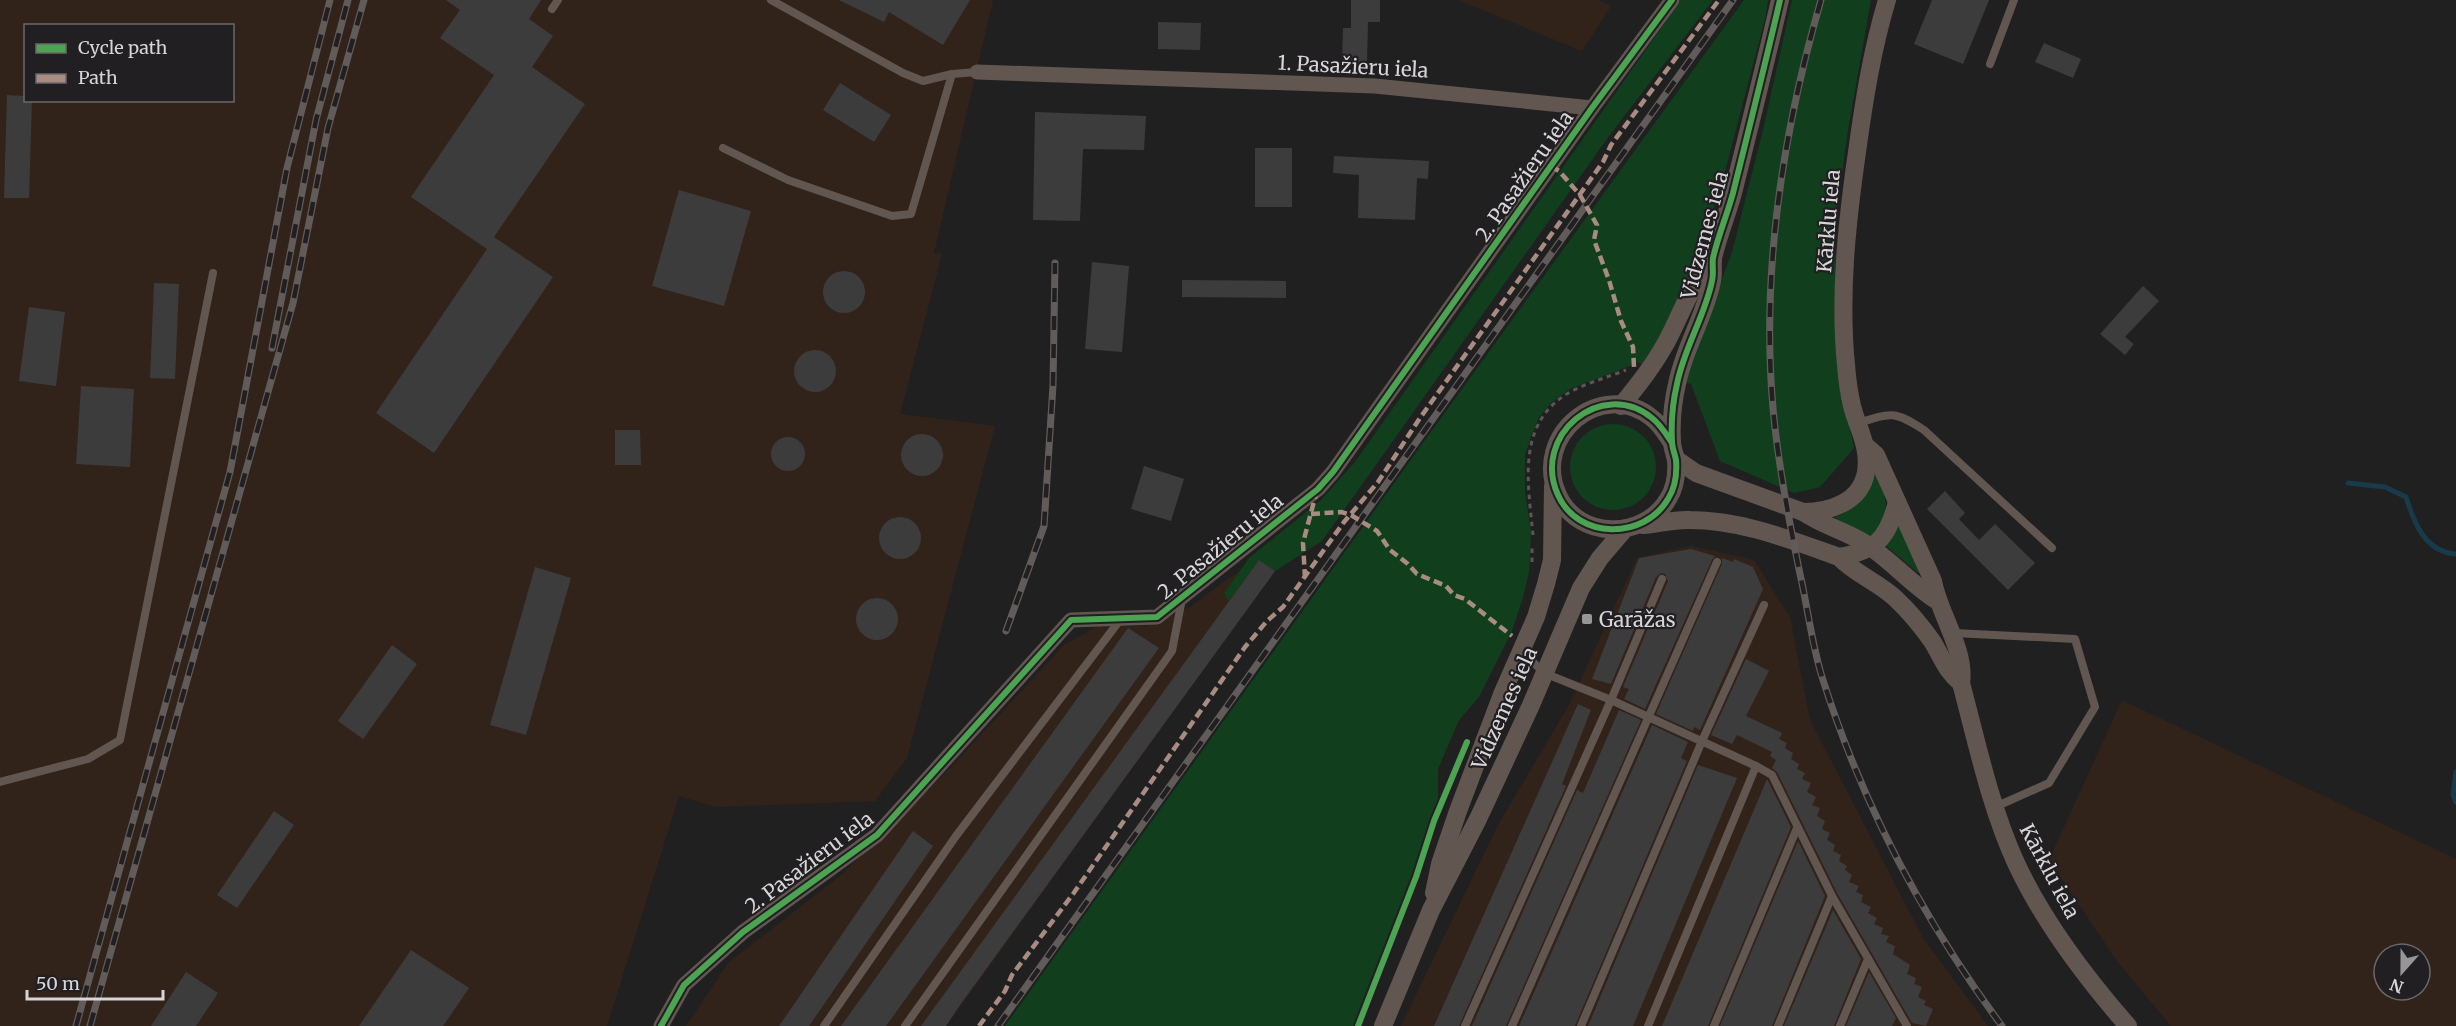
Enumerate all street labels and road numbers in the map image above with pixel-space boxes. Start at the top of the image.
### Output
street label: 1. Pasažieru iela [1277,50,1429,82]
street label: 2. Pasažieru iela [1470,106,1579,246]
street label: Vidzemes iela [1675,168,1733,303]
street label: Kārklu iela [1811,168,1845,274]
street label: 2. Pasažieru iela [1152,488,1288,604]
street label: Vidzemes iela [1465,643,1542,774]
street label: 2. Pasažieru iela [740,806,878,918]
street label: Kārklu iela [2015,819,2085,923]

